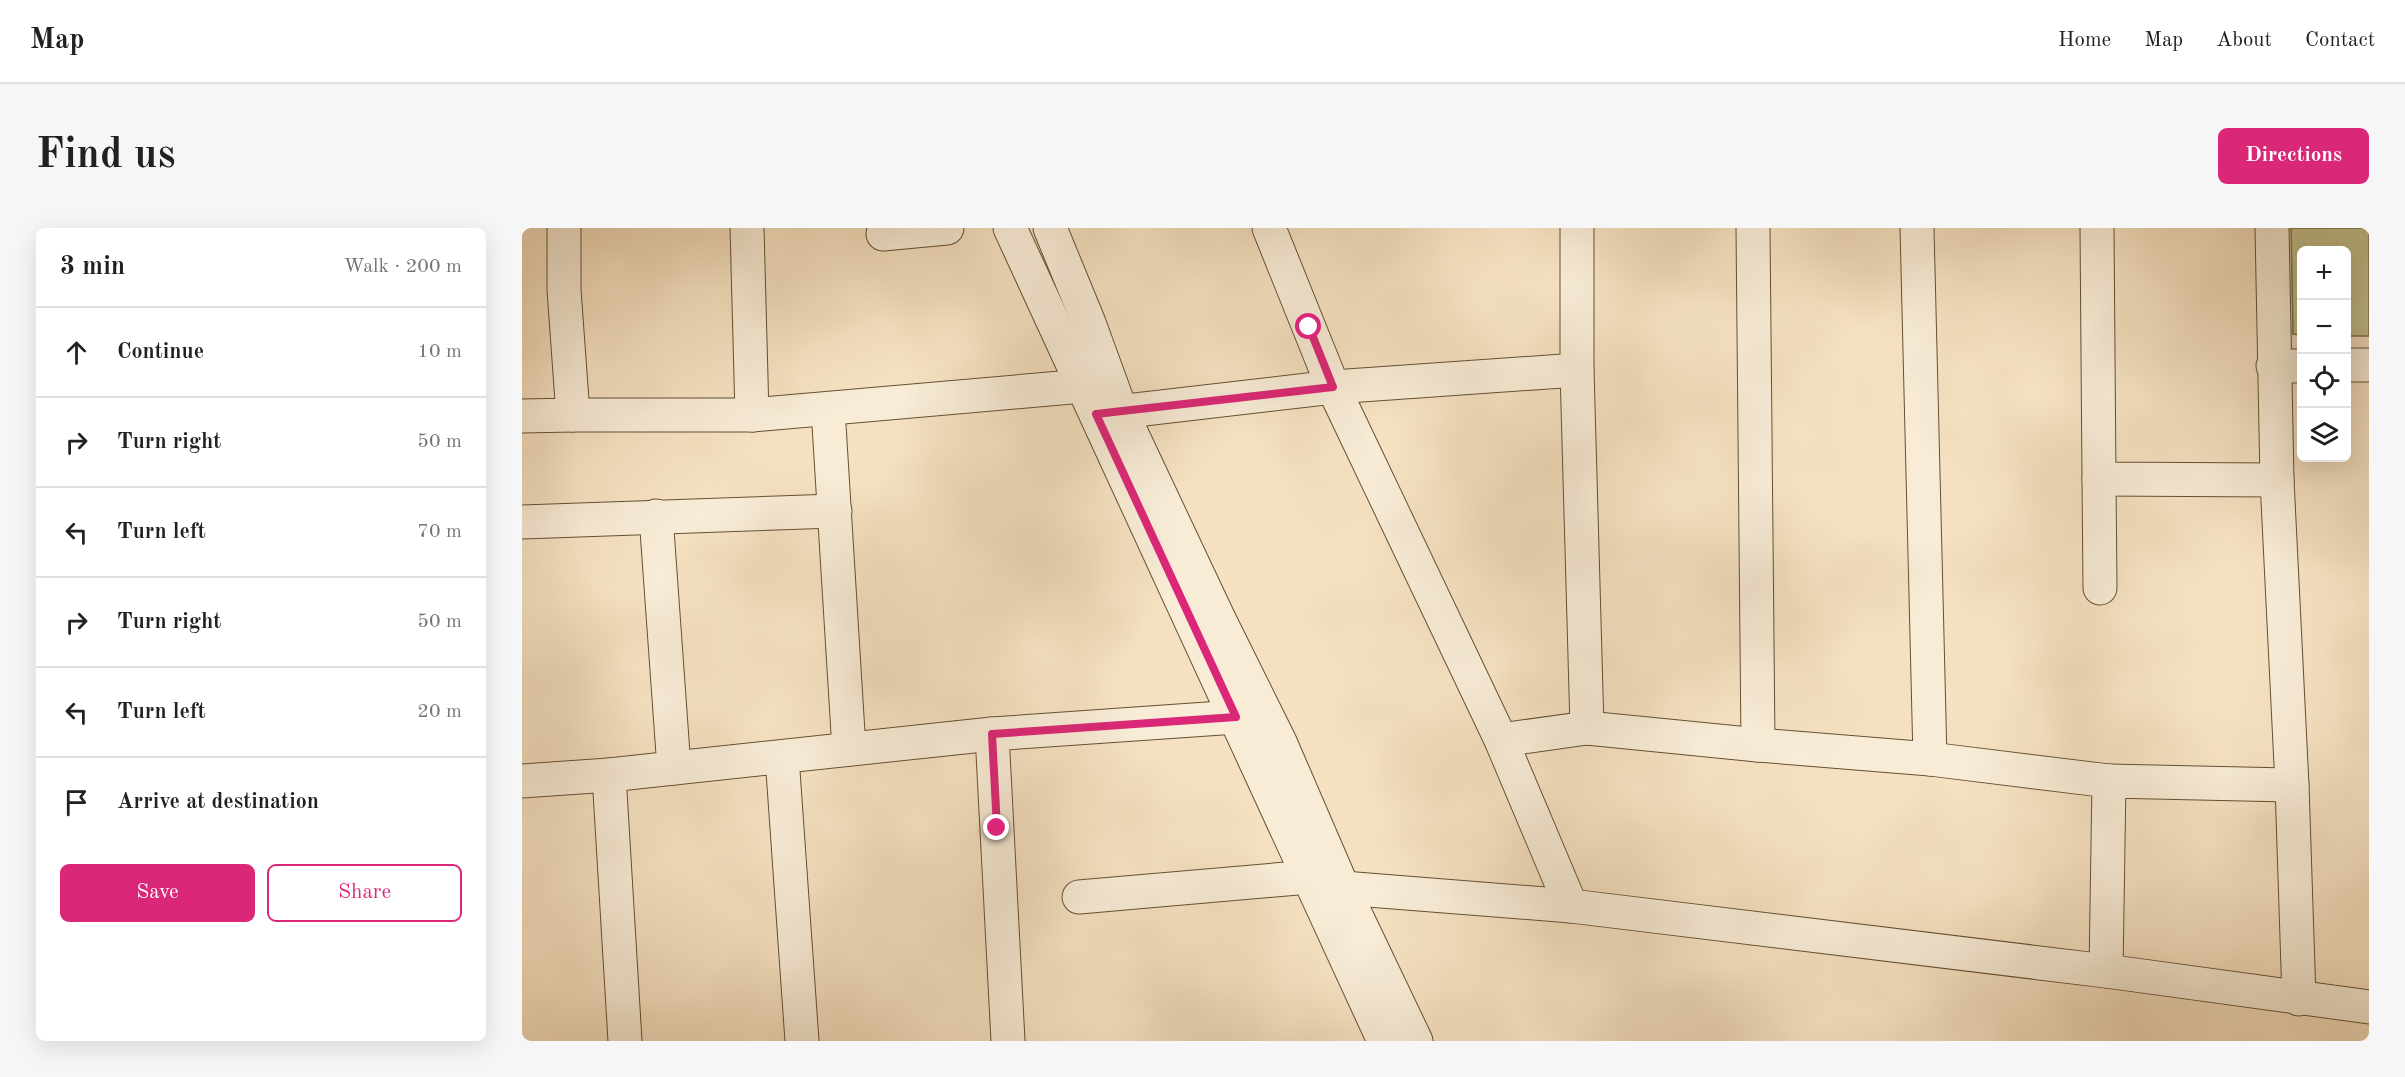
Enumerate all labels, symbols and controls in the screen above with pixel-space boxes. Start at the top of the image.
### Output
text: Map [30,27,84,55]
text: Home [2058,30,2111,51]
text: Map [2144,30,2183,51]
text: About [2216,30,2272,51]
text: Contact [2305,30,2375,51]
button: Directions [2218,128,2369,184]
text: Find us [36,135,175,177]
map controls [2297,246,2351,462]
button: + [2297,246,2351,300]
text: 3 min [60,254,125,280]
text: Walk · 200 m [343,257,462,277]
button: − [2297,300,2351,354]
route start [1295,313,1321,339]
icon: ahead [60,336,93,369]
text: Continue [117,341,204,363]
text: 10 m [417,342,462,362]
button: locate [2297,354,2351,408]
button: layers [2297,408,2351,462]
icon: right [60,426,93,459]
text: Turn right [117,431,221,453]
text: 50 m [417,432,462,452]
icon: left [60,516,93,549]
text: Turn left [117,521,206,543]
text: 70 m [417,522,462,542]
icon: right [60,606,93,639]
text: Turn right [117,611,221,633]
text: 50 m [417,612,462,632]
icon: left [60,696,93,729]
text: Turn left [117,701,206,723]
text: 20 m [417,702,462,722]
icon: arrive [60,786,93,819]
text: Arrive at destination [117,791,319,813]
route end [983,814,1009,840]
button: Save [60,864,255,922]
button: Share [267,864,462,922]

